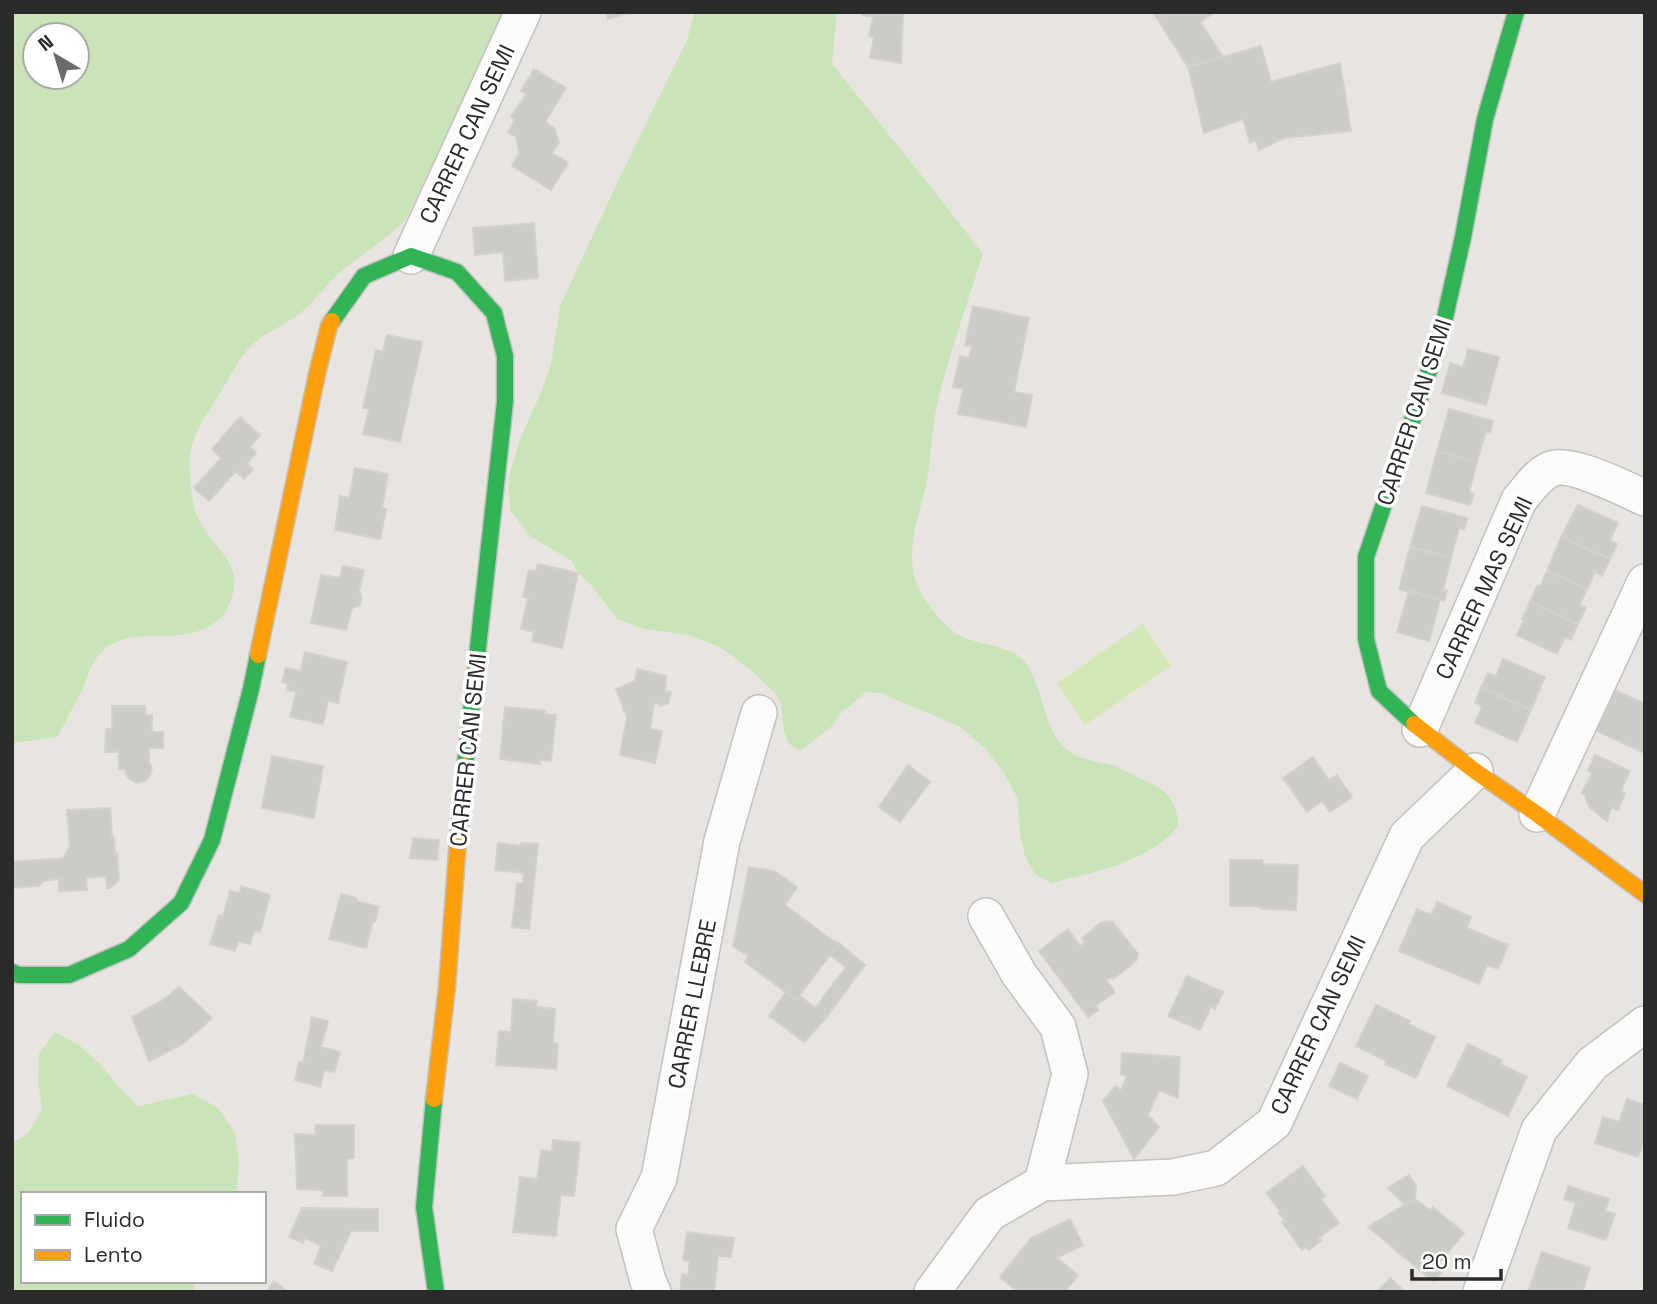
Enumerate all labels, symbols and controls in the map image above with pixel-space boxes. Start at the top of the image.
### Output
north arrow [21,21,91,91]
text: N [33,29,59,57]
street label: CARRER CAN SEMI [412,40,522,228]
street label: CARRER CAN SEMI [1370,315,1458,509]
street label: CARRER MAS SEMI [1428,492,1540,684]
street label: CARRER CAN SEMI [443,652,493,848]
street label: CARRER LLEBRE [661,917,723,1091]
street label: CARRER CAN SEMI [1263,931,1373,1119]
legend [21,1192,266,1283]
text: Fluido [84,1206,145,1233]
scale bar [1412,1238,1501,1282]
text: Lento [84,1241,143,1268]
text: 20 m [1422,1248,1472,1275]

